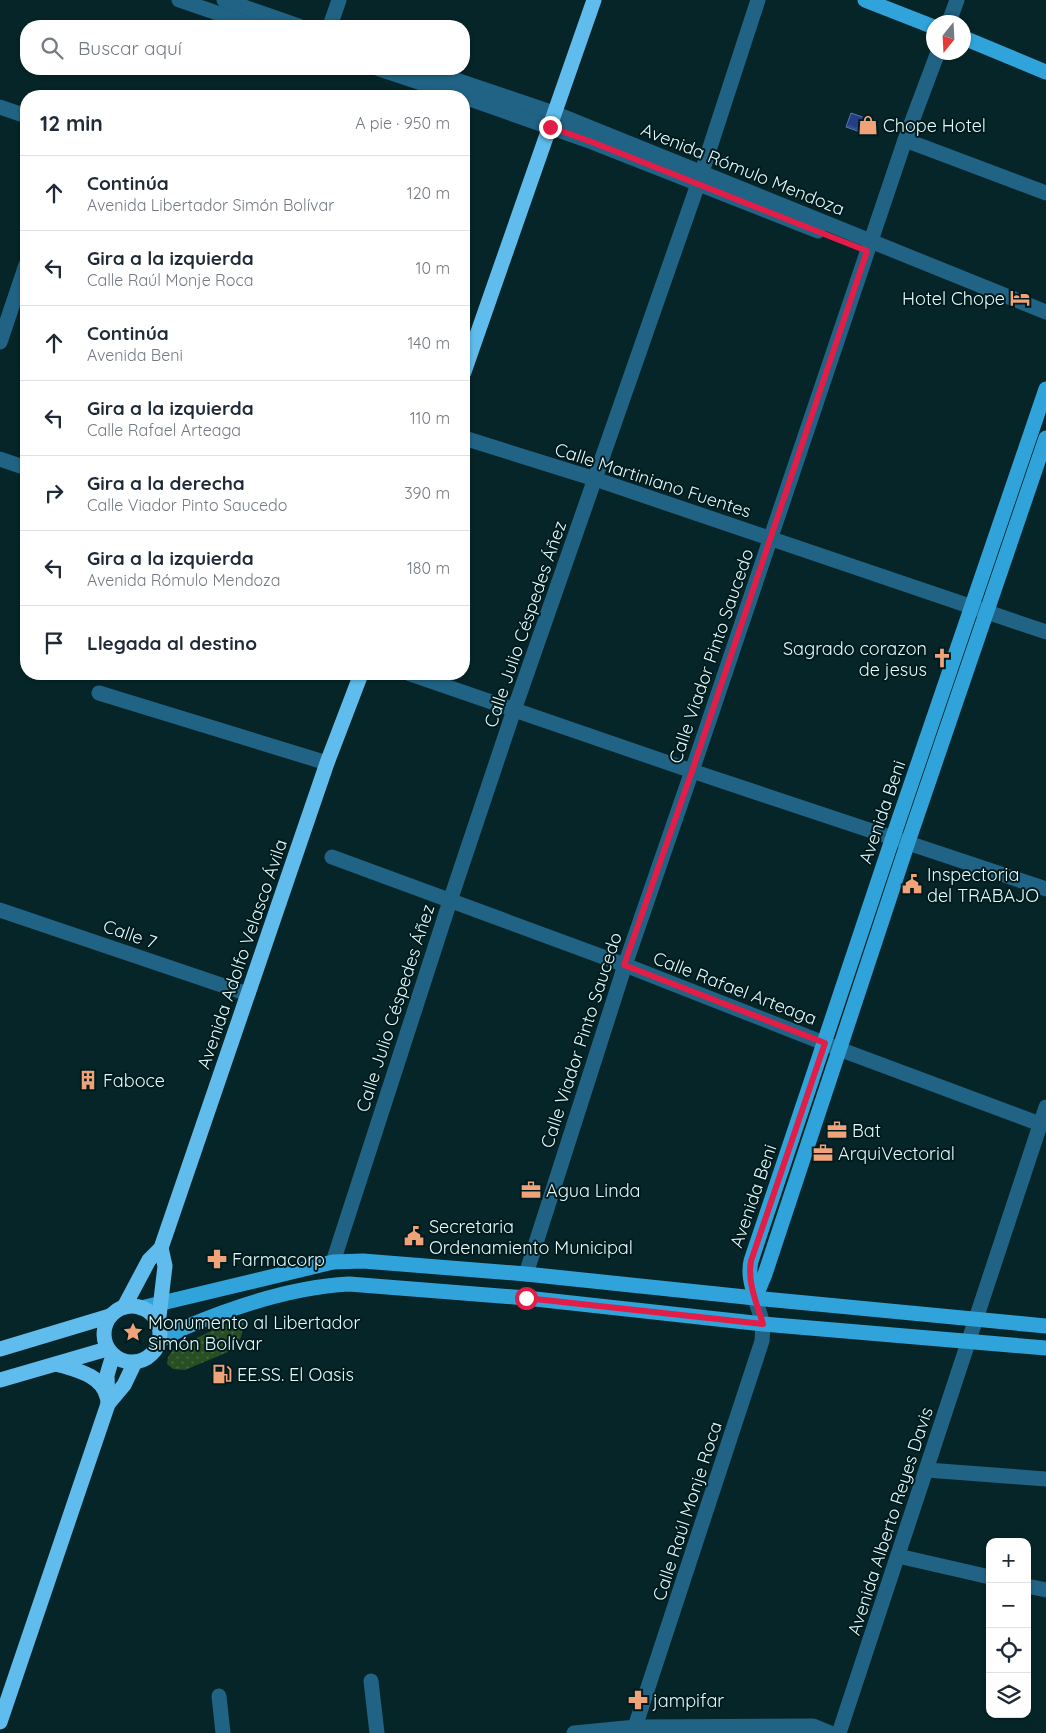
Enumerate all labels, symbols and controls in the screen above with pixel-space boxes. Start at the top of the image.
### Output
north arrow [926,15,971,60]
search box [20,20,470,75]
icon: search [38,34,66,62]
text: Buscar aquí [78,36,182,60]
text: 12 min [40,110,103,136]
text: A pie · 950 m [355,113,450,133]
shop icon: Chope Hotel [857,114,879,136]
place label: Chope Hotel [883,114,986,137]
route end [539,116,562,139]
street label: Avenida Rómulo Mendoza [638,118,848,220]
text: Continúa [87,171,169,195]
icon: ahead [40,179,68,207]
text: 120 m [407,183,450,203]
text: Avenida Libertador Simón Bolívar [87,195,334,215]
text: Gira a la izquierda [87,246,254,270]
icon: left [40,254,68,282]
text: 10 m [416,258,450,278]
text: Calle Raúl Monje Roca [87,270,253,290]
place label: Hotel Chope [902,287,1005,310]
hotel icon: Hotel Chope [1009,287,1031,309]
text: Continúa [87,321,169,345]
icon: ahead [40,329,68,357]
text: 140 m [407,333,450,353]
text: Avenida Beni [87,345,183,365]
text: Gira a la izquierda [87,396,254,420]
icon: left [40,404,68,432]
text: 110 m [410,408,450,428]
text: Calle Rafael Arteaga [87,420,241,440]
street label: Calle Martiniano Fuentes [552,437,754,523]
text: Gira a la derecha [87,471,245,495]
icon: right [40,479,68,507]
text: 390 m [404,483,450,503]
text: Calle Viador Pinto Saucedo [87,495,287,515]
street label: Calle Julio Céspedes Áñez [479,518,571,730]
text: Gira a la izquierda [87,546,254,570]
street label: Calle Viador Pinto Saucedo [663,546,759,766]
icon: left [40,554,68,582]
text: 180 m [407,558,450,578]
text: Avenida Rómulo Mendoza [87,570,280,590]
icon: arrive [40,629,68,657]
text: Llegada al destino [87,631,257,655]
place label: Sagrado corazon de jesus [783,637,927,681]
church icon: Sagrado corazon de jesus [931,647,953,669]
street label: Avenida Beni [854,757,910,867]
street label: Avenida Adolfo Velasco Ávila [192,836,292,1072]
place label: Inspectoria del TRABAJO [927,863,1039,907]
public building icon: Inspectoria del TRABAJO [901,873,923,895]
street label: Calle Julio Céspedes Áñez [351,901,439,1115]
street label: Calle 7 [100,914,160,954]
street label: Calle Viador Pinto Saucedo [535,929,627,1151]
street label: Calle Rafael Arteaga [650,946,820,1030]
building icon: Faboce [77,1069,99,1091]
place label: Faboce [103,1069,165,1092]
office icon: Bat [826,1119,848,1141]
place label: Bat [852,1119,881,1142]
street label: Avenida Beni [725,1141,781,1251]
office icon: ArquiVectorial [812,1142,834,1164]
place label: ArquiVectorial [838,1142,955,1165]
office icon: Agua Linda [520,1179,542,1201]
place label: Agua Linda [546,1179,640,1202]
place label: Secretaria Ordenamiento Municipal [429,1215,633,1259]
public building icon: Secretaria Ordenamiento Municipal [403,1225,425,1247]
pharmacy icon: Farmacorp [206,1248,228,1270]
place label: Farmacorp [232,1248,325,1271]
route start [515,1287,538,1310]
place label: Monumento al Libertador Simón Bolívar [148,1311,360,1355]
place icon: Monumento al Libertador Simón Bolívar [122,1321,144,1343]
fuel station icon: EE.SS. El Oasis [211,1363,233,1385]
place label: EE.SS. El Oasis [237,1363,354,1386]
street label: Avenida Alberto Reyes Davis [842,1404,938,1638]
street label: Calle Raúl Monje Roca [647,1418,727,1604]
map controls [986,1538,1031,1718]
button: + [986,1538,1031,1583]
button: − [986,1583,1031,1628]
button: locate [986,1628,1031,1673]
button: layers [986,1673,1031,1718]
pharmacy icon: jampifar [627,1689,649,1711]
place label: jampifar [652,1689,724,1712]

